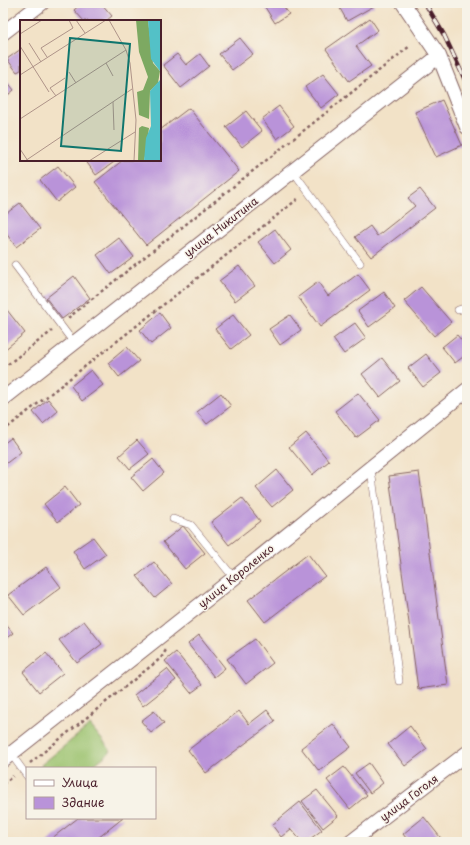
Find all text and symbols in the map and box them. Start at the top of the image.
inset map [20,20,161,161]
street label: улица Никитина [180,192,261,261]
street label: улица Короленко [194,540,277,612]
legend [26,767,156,819]
street label: улица Гоголя [376,770,442,825]
text: Улица [62,773,98,791]
text: Здание [62,793,104,811]

